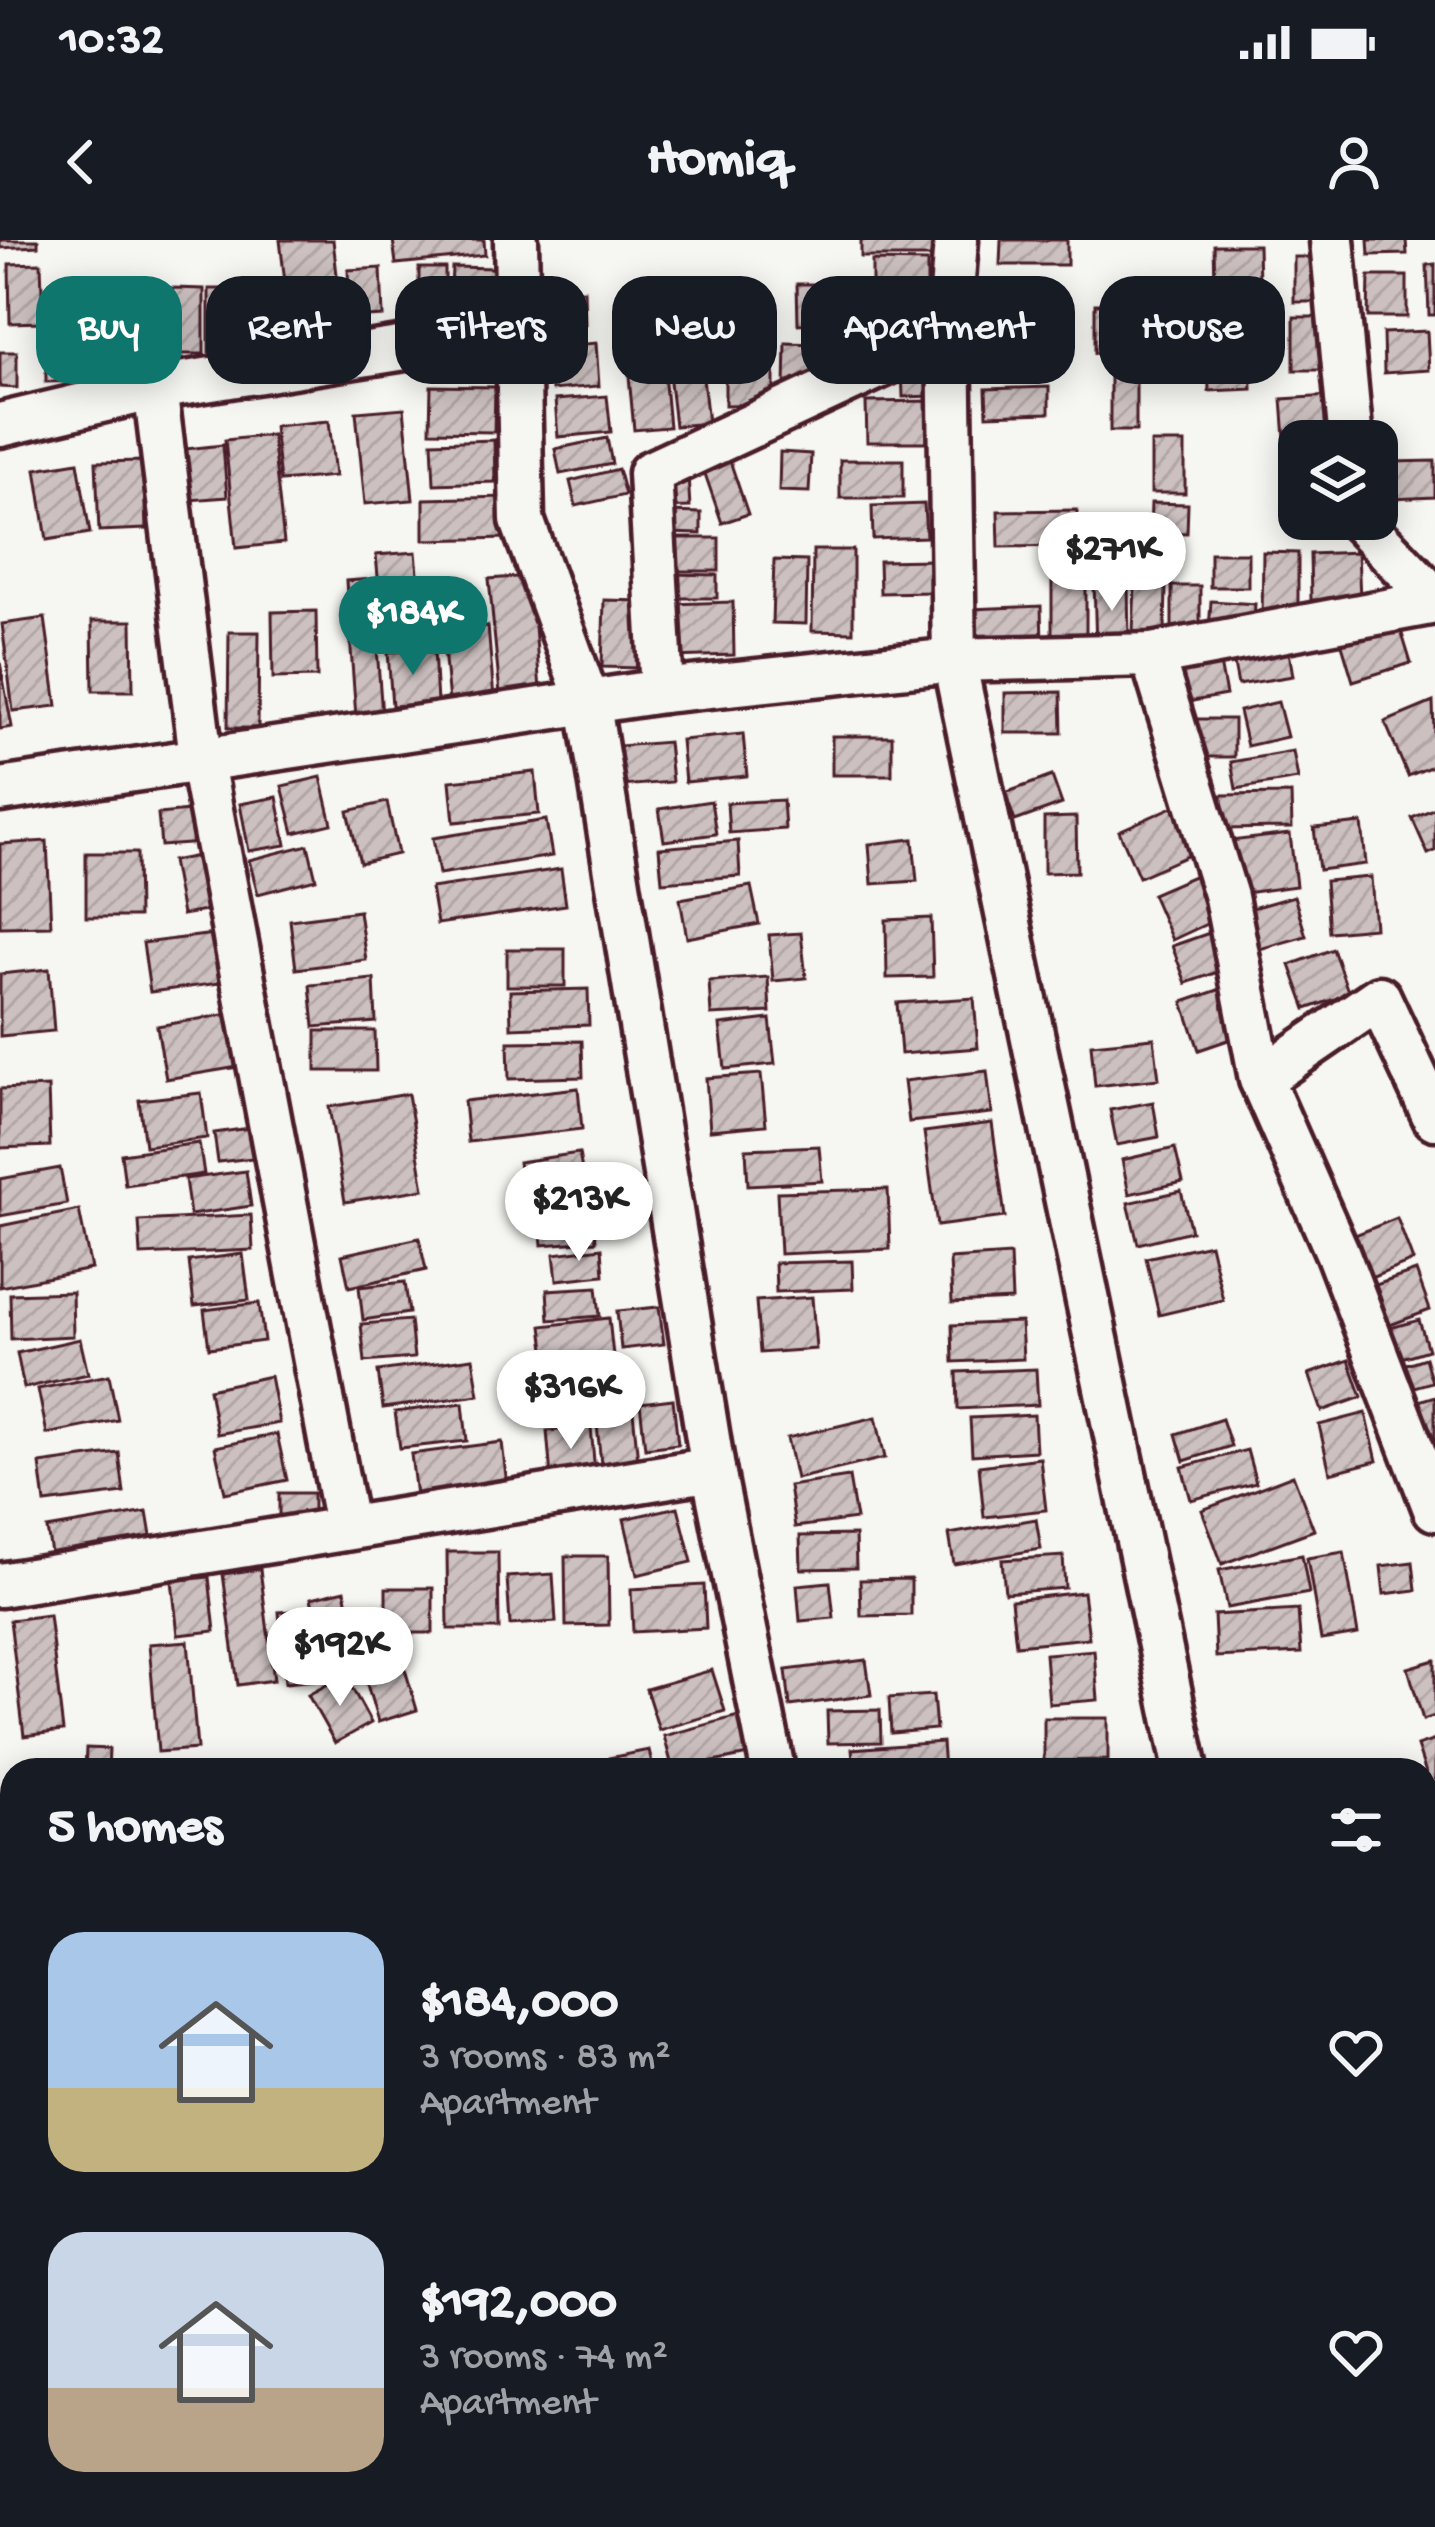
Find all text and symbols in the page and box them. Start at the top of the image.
text: 10:32 [60,16,163,69]
icon: back [48,129,114,195]
icon: person [1321,129,1387,195]
text: Homiq [647,130,788,194]
chip: Buy [36,276,182,384]
chip: Rent [206,276,371,384]
chip: Filters [395,276,588,384]
chip: New [612,276,777,384]
chip: Apartment [801,276,1075,384]
chip: House [1099,276,1285,384]
map controls [1278,420,1398,540]
button: layers [1278,420,1398,540]
pin: $271K [1028,512,1196,614]
text: $271K [1065,528,1159,574]
pin: $184K [329,576,497,678]
text: $184K [366,592,460,638]
pin: $213K [495,1162,663,1264]
text: $213K [532,1178,626,1224]
pin: $316K [487,1350,655,1452]
text: $316K [524,1366,618,1412]
pin: $192K [256,1607,424,1709]
text: $192K [293,1623,387,1669]
icon: filters [1323,1797,1389,1863]
text: 5 homes [48,1800,222,1860]
text: $184,000 [420,1976,618,2036]
icon: home [144,1980,288,2124]
icon: heart [1323,2019,1389,2085]
text: 3 rooms · 83 m² [420,2036,671,2082]
text: Apartment [420,2082,596,2128]
text: $192,000 [420,2276,617,2336]
icon: home [144,2280,288,2424]
icon: heart [1323,2319,1389,2385]
text: 3 rooms · 74 m² [420,2336,668,2382]
text: Apartment [420,2382,596,2428]

